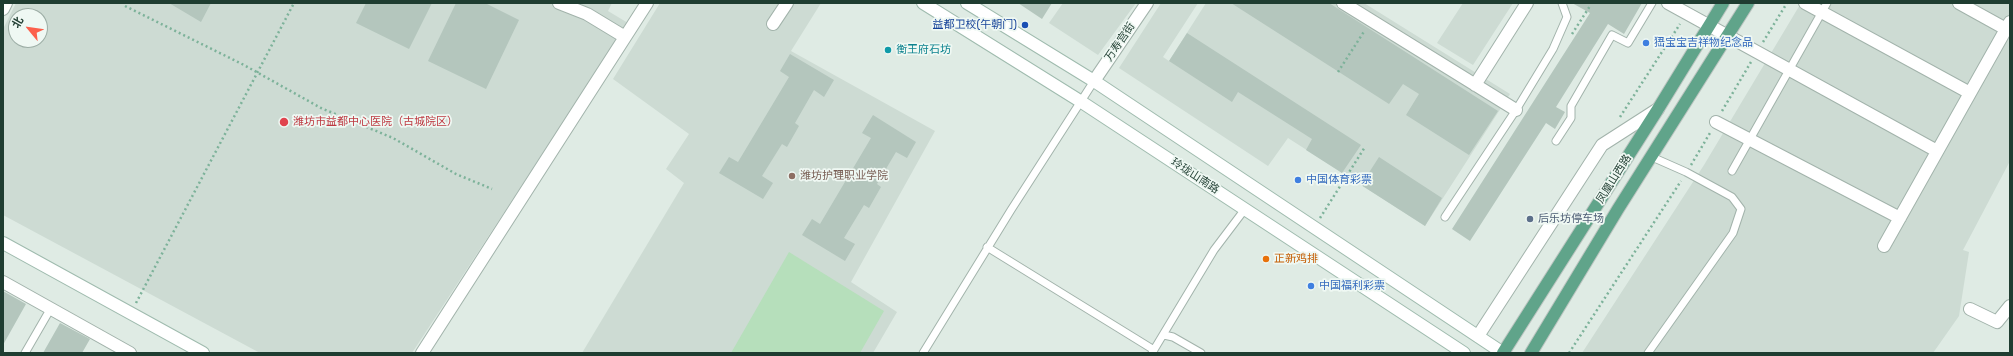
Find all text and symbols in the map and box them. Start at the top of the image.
north arrow [8,8,48,48]
text: 北 [10,14,26,30]
place label: 益都卫校(午朝门) [933,18,1017,32]
marker: 益都卫校(午朝门) [1020,20,1030,30]
street label: 万寿宫街 [1102,20,1138,64]
place label: 峱宝宝吉祥物纪念品 [1654,36,1753,50]
marker: 峱宝宝吉祥物纪念品 [1641,38,1651,48]
place label: 衡王府石坊 [896,43,951,57]
marker: 衡王府石坊 [883,45,893,55]
place label: 潍坊市益都中心医院（古城院区） [293,115,458,129]
marker: 潍坊市益都中心医院（古城院区） [278,116,290,128]
street label: 凤凰山西路 [1594,152,1634,206]
street label: 玲珑山南路 [1168,155,1222,197]
place label: 潍坊护理职业学院 [800,169,888,183]
marker: 潍坊护理职业学院 [787,171,797,181]
place label: 中国体育彩票 [1306,173,1372,187]
marker: 中国体育彩票 [1293,175,1303,185]
place label: 后乐坊停车场 [1538,212,1604,226]
marker: 后乐坊停车场 [1525,214,1535,224]
place label: 正新鸡排 [1274,252,1318,266]
marker: 正新鸡排 [1261,254,1271,264]
place label: 中国福利彩票 [1319,279,1385,293]
marker: 中国福利彩票 [1306,281,1316,291]

